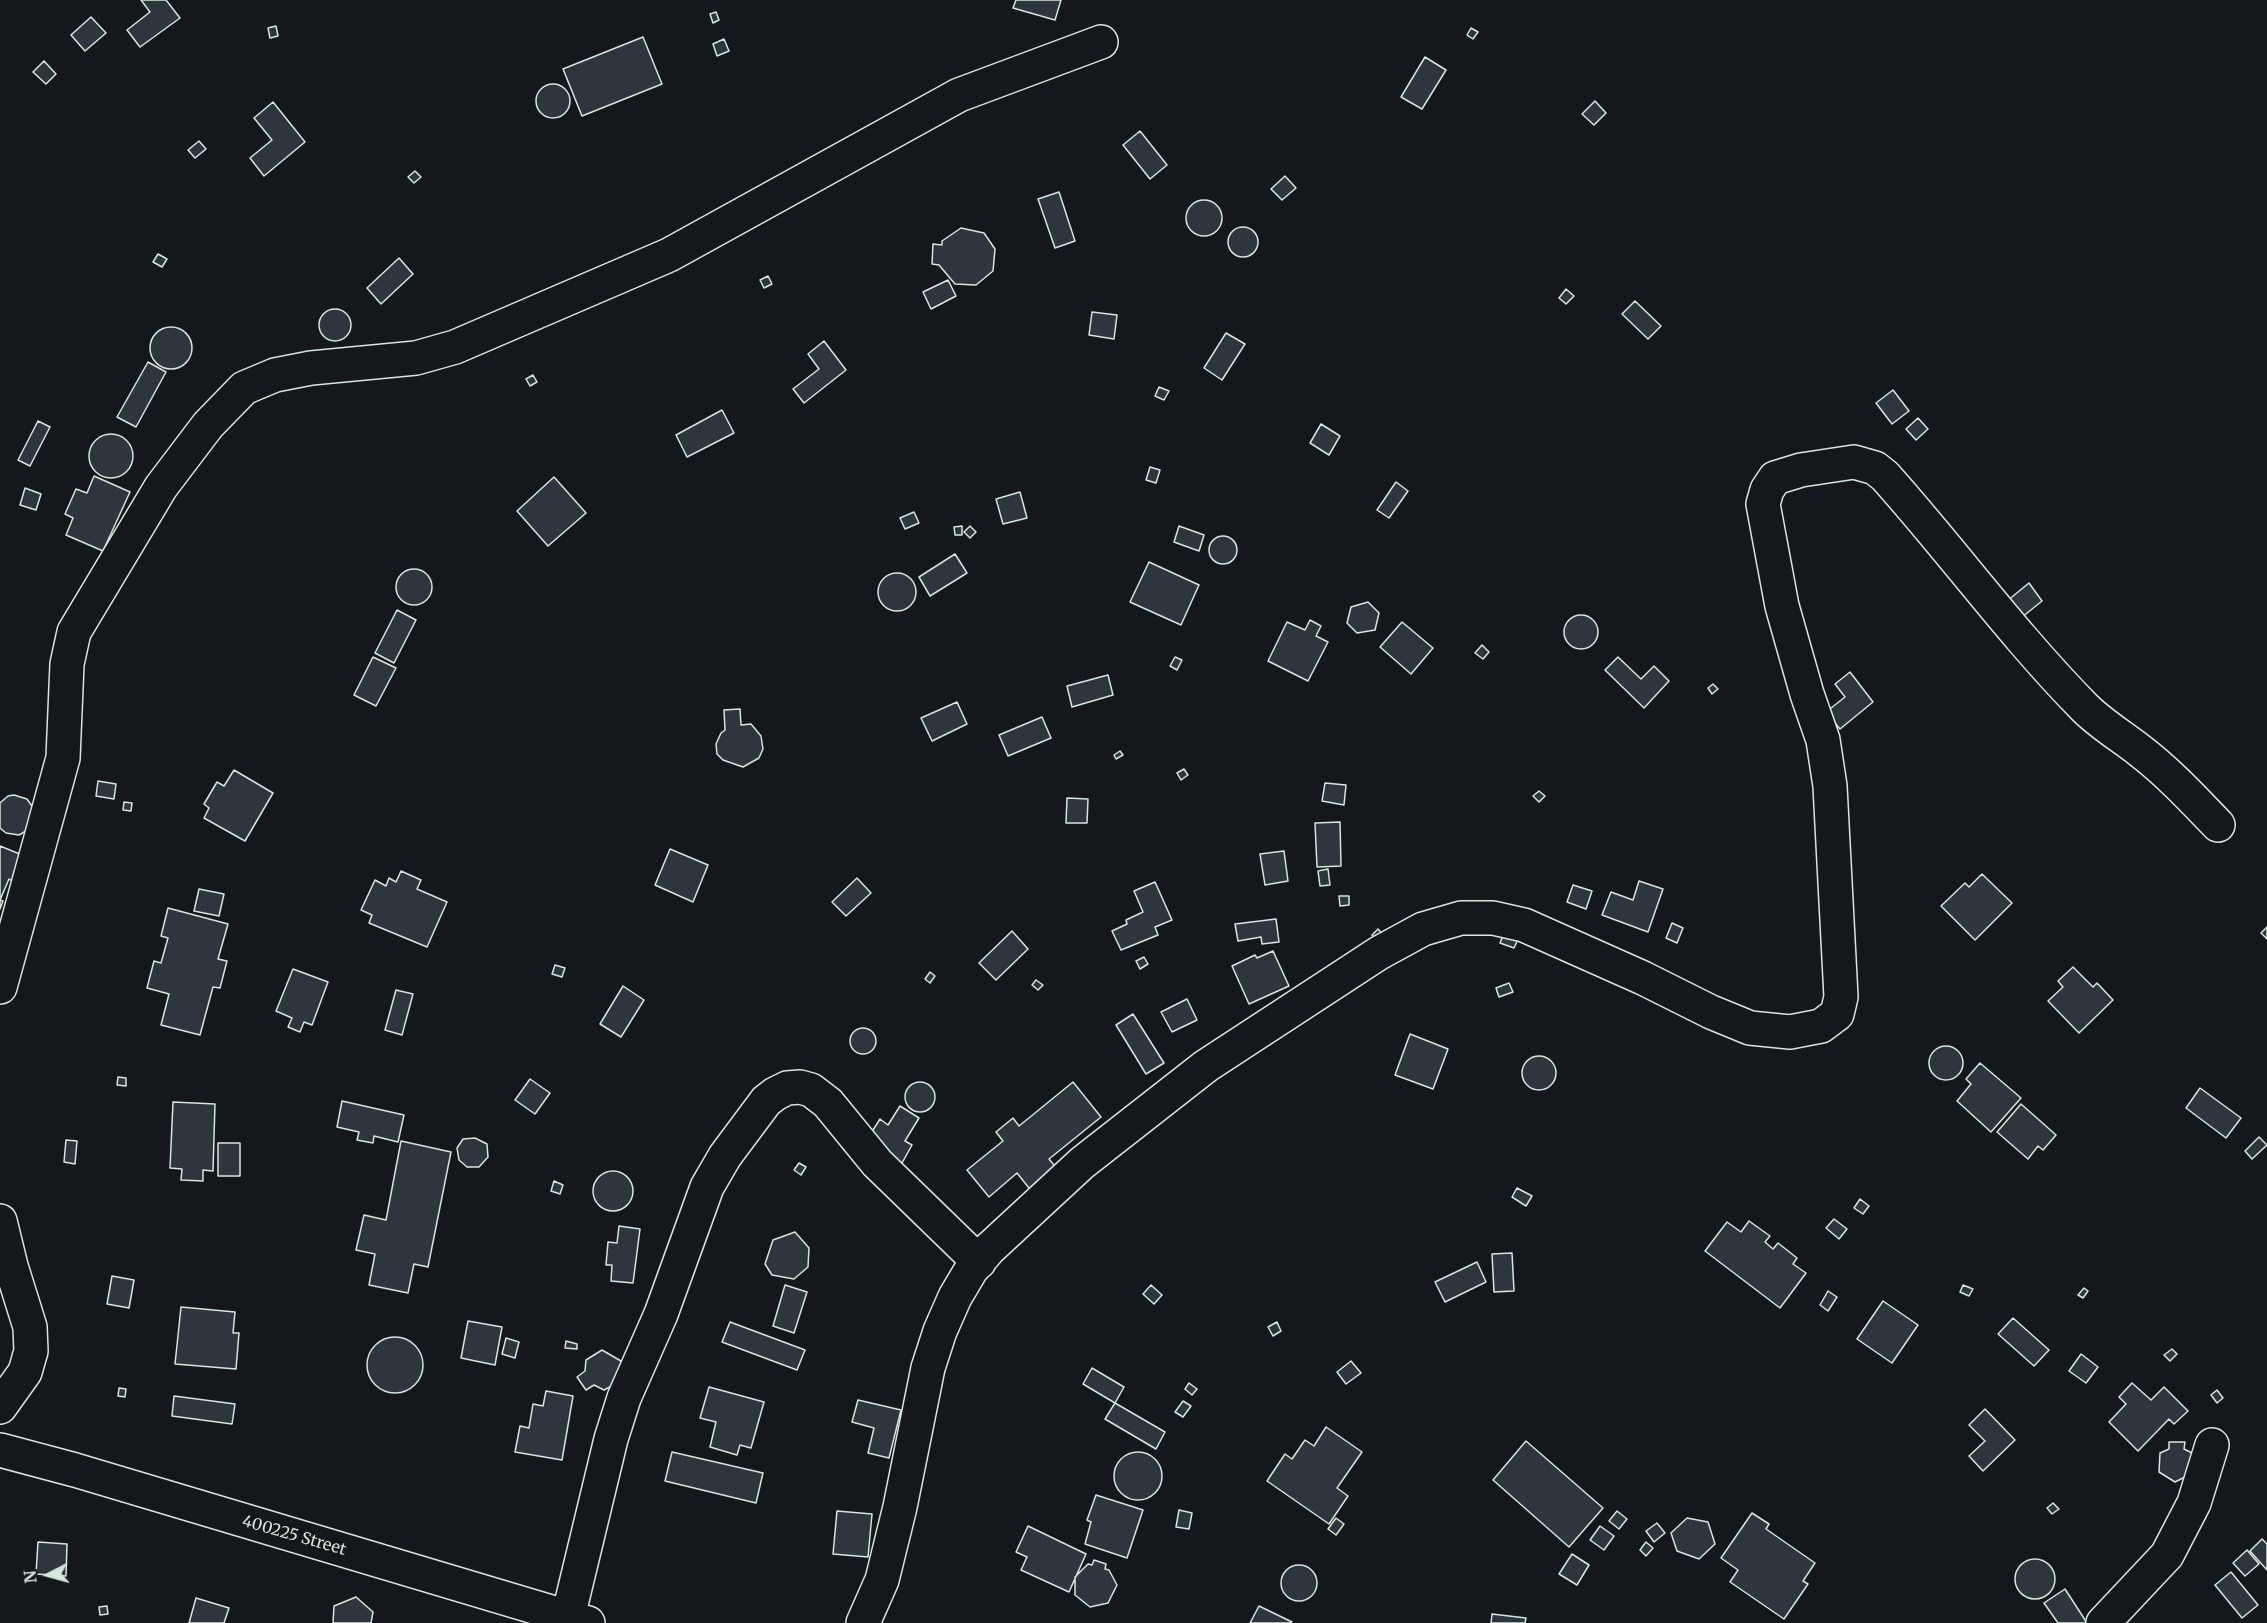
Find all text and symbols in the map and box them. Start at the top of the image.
street label: 400225 Street [240,1512,348,1560]
north arrow [18,1545,78,1605]
text: N [19,1570,41,1584]

